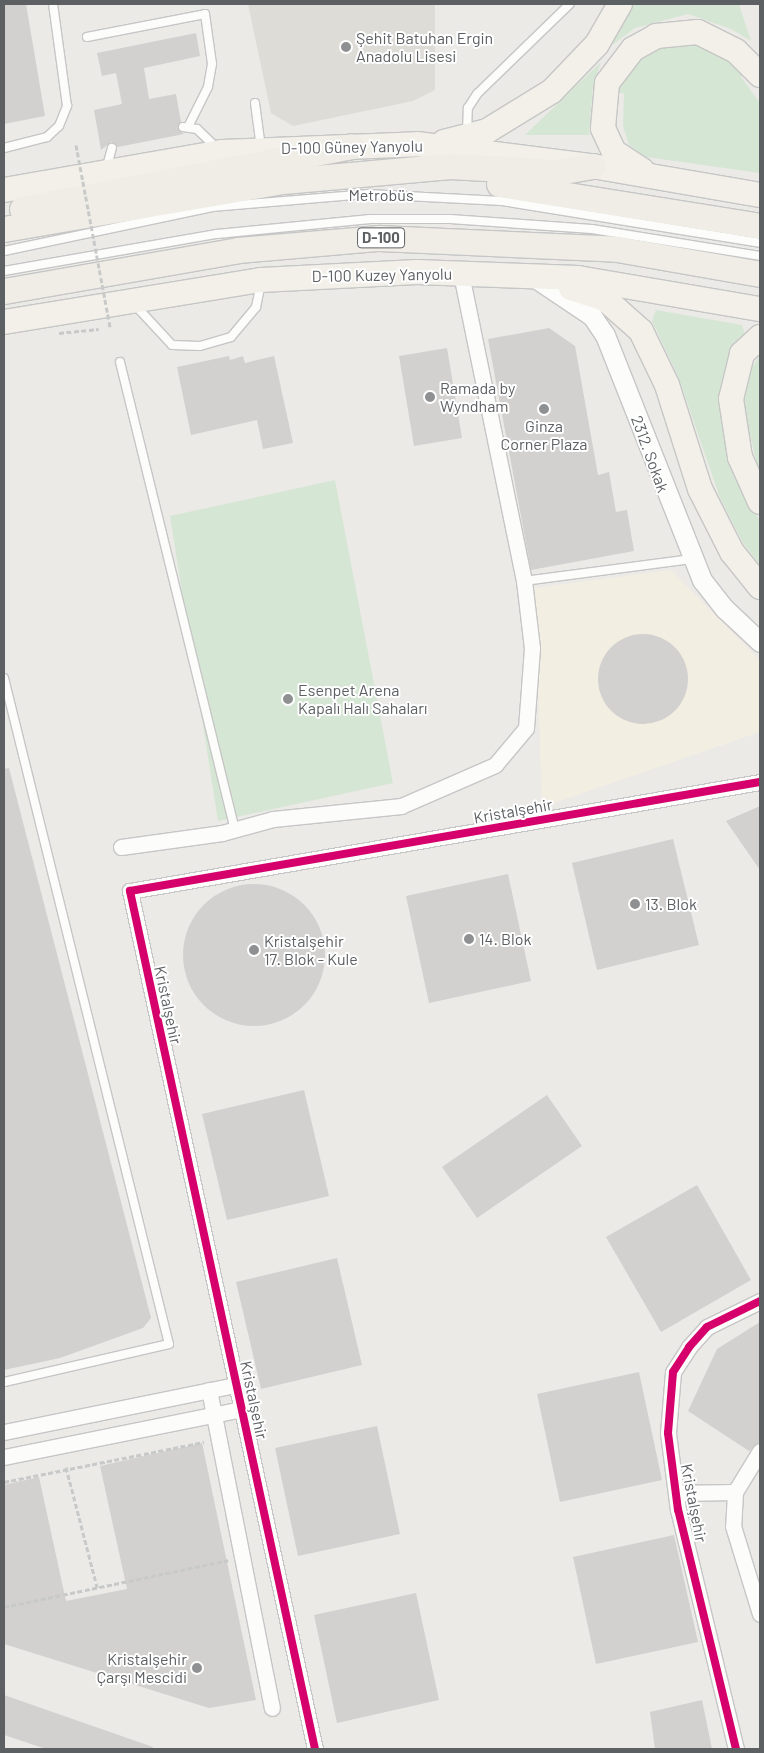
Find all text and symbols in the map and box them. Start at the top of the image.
place label: Şehit Batuhan Ergin Anadolu Lisesi [356,28,493,66]
marker: Şehit Batuhan Ergin Anadolu Lisesi [340,41,352,53]
street label: D-100 Güney Yanyolu [281,136,423,158]
street label: Metrobüs [348,185,414,205]
road number: D-100 [356,226,406,250]
street label: D-100 Kuzey Yanyolu [312,264,452,286]
place label: Ramada by Wyndham [440,378,515,416]
marker: Ramada by Wyndham [424,391,436,403]
marker: Ginza Corner Plaza [538,403,550,415]
street label: 2312. Sokak [627,413,673,495]
place label: Ginza Corner Plaza [501,416,587,454]
place label: Esenpet Arena Kapalı Halı Sahaları [298,680,428,718]
marker: Esenpet Arena Kapalı Halı Sahaları [282,693,294,705]
street label: Kristalşehir [472,795,554,827]
place label: 13. Blok [645,894,697,914]
marker: 13. Blok [629,898,641,910]
place label: 14. Blok [479,929,532,949]
place label: Kristalşehir 17. Blok - Kule [264,931,358,969]
marker: 14. Blok [463,933,475,945]
marker: Kristalşehir 17. Blok - Kule [248,944,260,956]
street label: Kristalşehir [150,964,186,1046]
street label: Kristalşehir [236,1359,272,1441]
street label: Kristalşehir [677,1462,711,1544]
place label: Kristalşehir Çarşı Mescidi [96,1649,187,1687]
marker: Kristalşehir Çarşı Mescidi [191,1662,203,1674]

